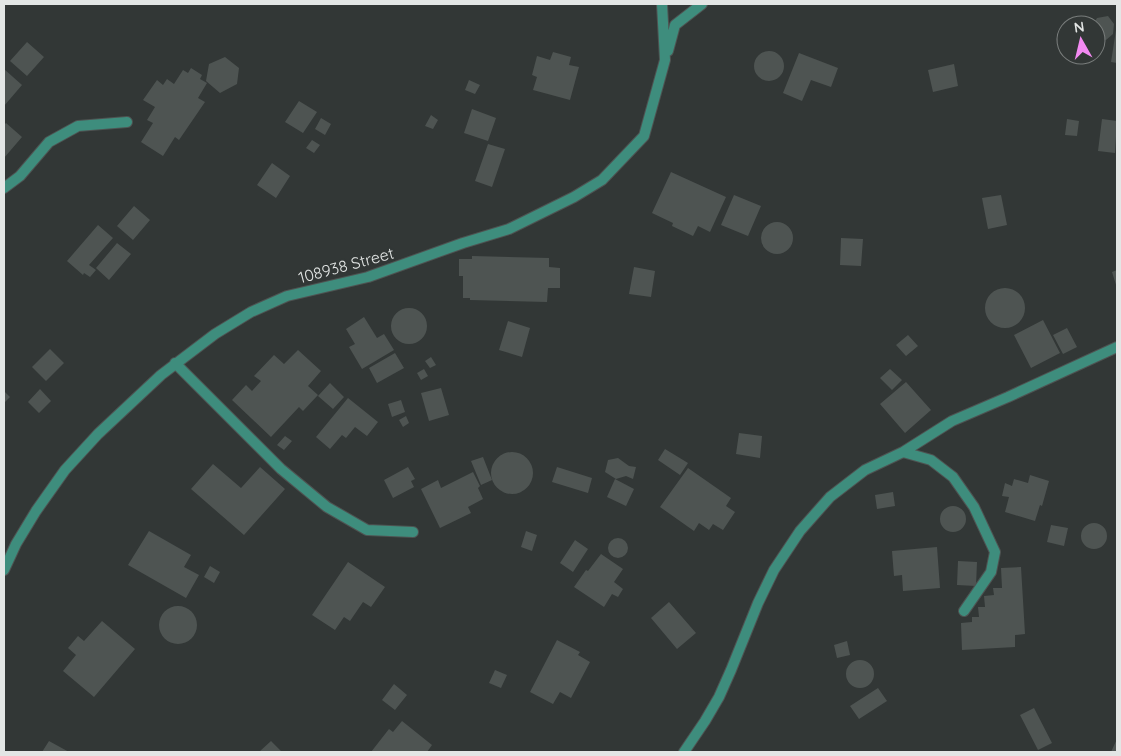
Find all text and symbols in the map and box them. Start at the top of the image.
north arrow [1056,15,1106,65]
text: N [1073,17,1086,37]
street label: 108938 Street [296,243,396,287]

